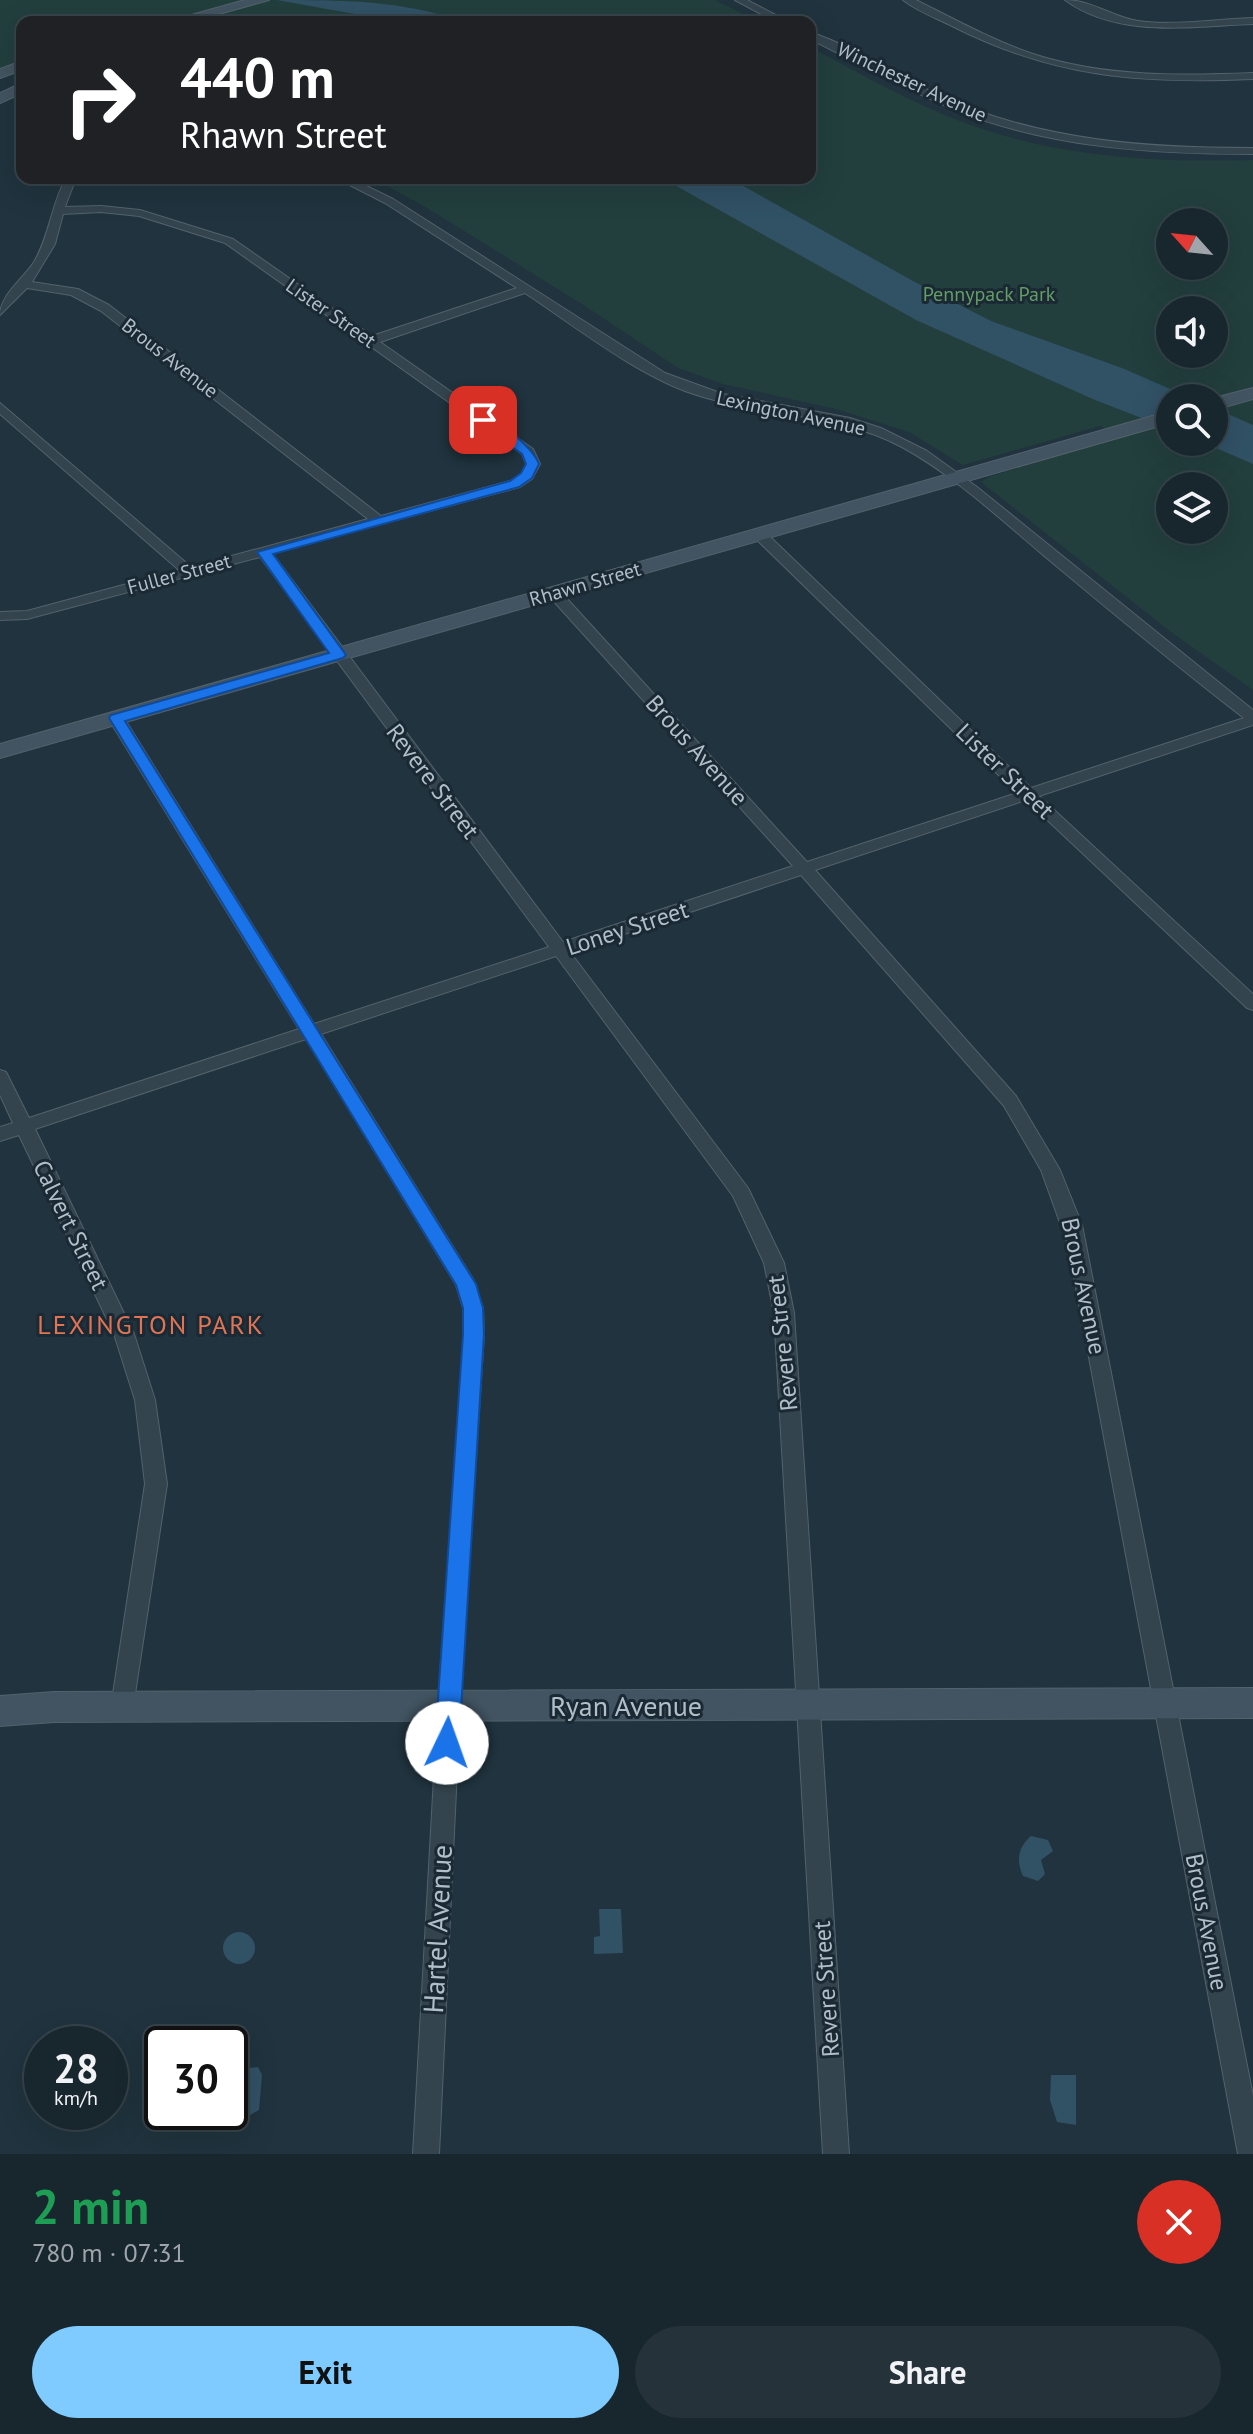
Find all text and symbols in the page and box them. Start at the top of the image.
street label: Winchester Avenue [833,36,991,128]
text: 440 m [180,41,335,113]
icon: right [48,48,152,152]
text: Rhawn Street [180,111,387,158]
north arrow [1156,208,1228,280]
map controls [1156,208,1228,544]
street label: Lister Street [281,273,381,354]
park label: Pennypack Park [923,281,1056,307]
button: sound [1156,296,1228,368]
street label: Brous Avenue [116,312,224,404]
button: search [1156,384,1228,456]
street label: Lexington Avenue [714,385,868,441]
pin [449,386,517,454]
icon: arrive [461,398,505,442]
button: layers [1156,472,1228,544]
street label: Fuller Street [124,548,234,600]
street label: Rhawn Street [526,556,644,612]
street label: Brous Avenue [639,688,755,812]
street label: Lister Street [949,716,1061,826]
street label: Revere Street [380,717,486,845]
street label: Loney Street [562,894,692,962]
street label: Calvert Street [26,1155,116,1295]
street label: Brous Avenue [1054,1215,1114,1357]
street label: Revere Street [759,1274,805,1412]
district label: LEXINGTON PARK [37,1308,265,1341]
street label: Ryan Avenue [550,1687,702,1724]
position arrow [405,1701,489,1785]
street label: Hartel Avenue [414,1844,460,2014]
street label: Brous Avenue [1179,1851,1235,1993]
street label: Revere Street [806,1920,846,2058]
speed limit sign: 30 [144,2026,248,2130]
text: 28 [53,2042,99,2094]
text: km/h [54,2085,98,2111]
text: 2 min [32,2175,149,2237]
button: close [1137,2180,1221,2264]
text: 780 m · 07:31 [32,2236,186,2269]
button: Exit [32,2326,619,2418]
button: Share [635,2326,1221,2418]

